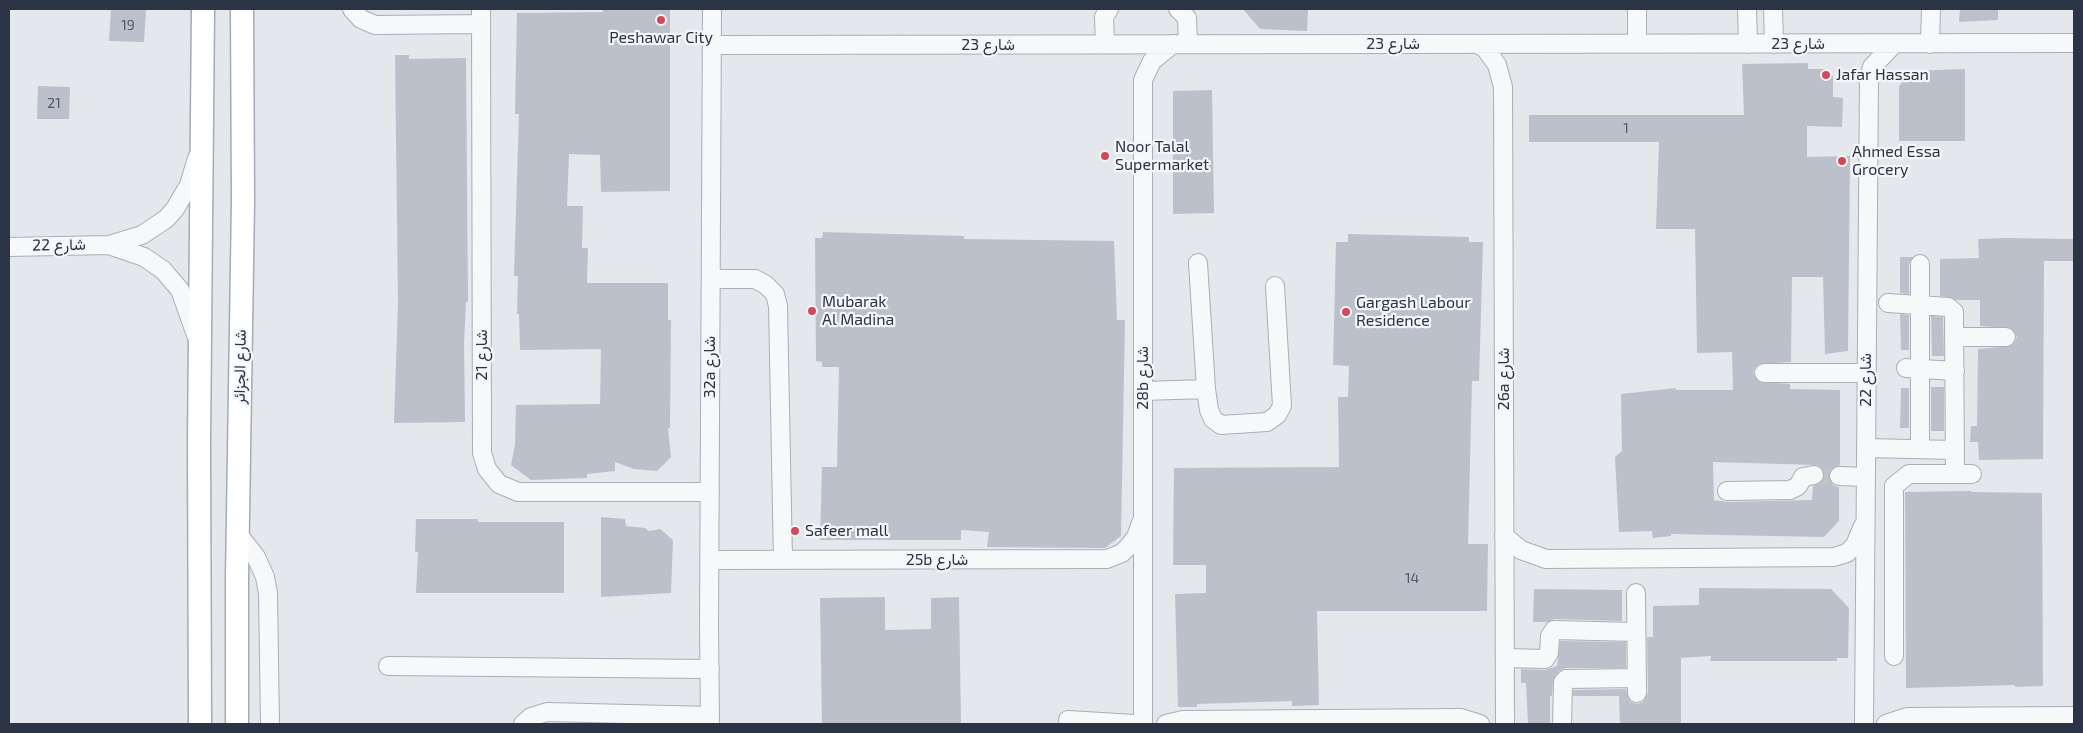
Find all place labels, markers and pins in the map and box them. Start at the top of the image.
marker: Peshawar City [655,14,667,26]
place label: Peshawar City [609,28,713,48]
place label: Jafar Hassan [1836,65,1929,85]
marker: Jafar Hassan [1820,69,1832,81]
place label: Noor Talal Supermarket [1115,137,1209,175]
place label: Ahmed Essa Grocery [1852,142,1941,180]
marker: Noor Talal Supermarket [1099,150,1111,162]
marker: Ahmed Essa Grocery [1836,155,1848,167]
place label: Mubarak Al Madina [822,292,894,330]
place label: Gargash Labour Residence [1356,293,1471,331]
marker: Mubarak Al Madina [806,305,818,317]
marker: Gargash Labour Residence [1340,306,1352,318]
place label: Safeer mall [805,521,888,541]
marker: Safeer mall [789,525,801,537]

